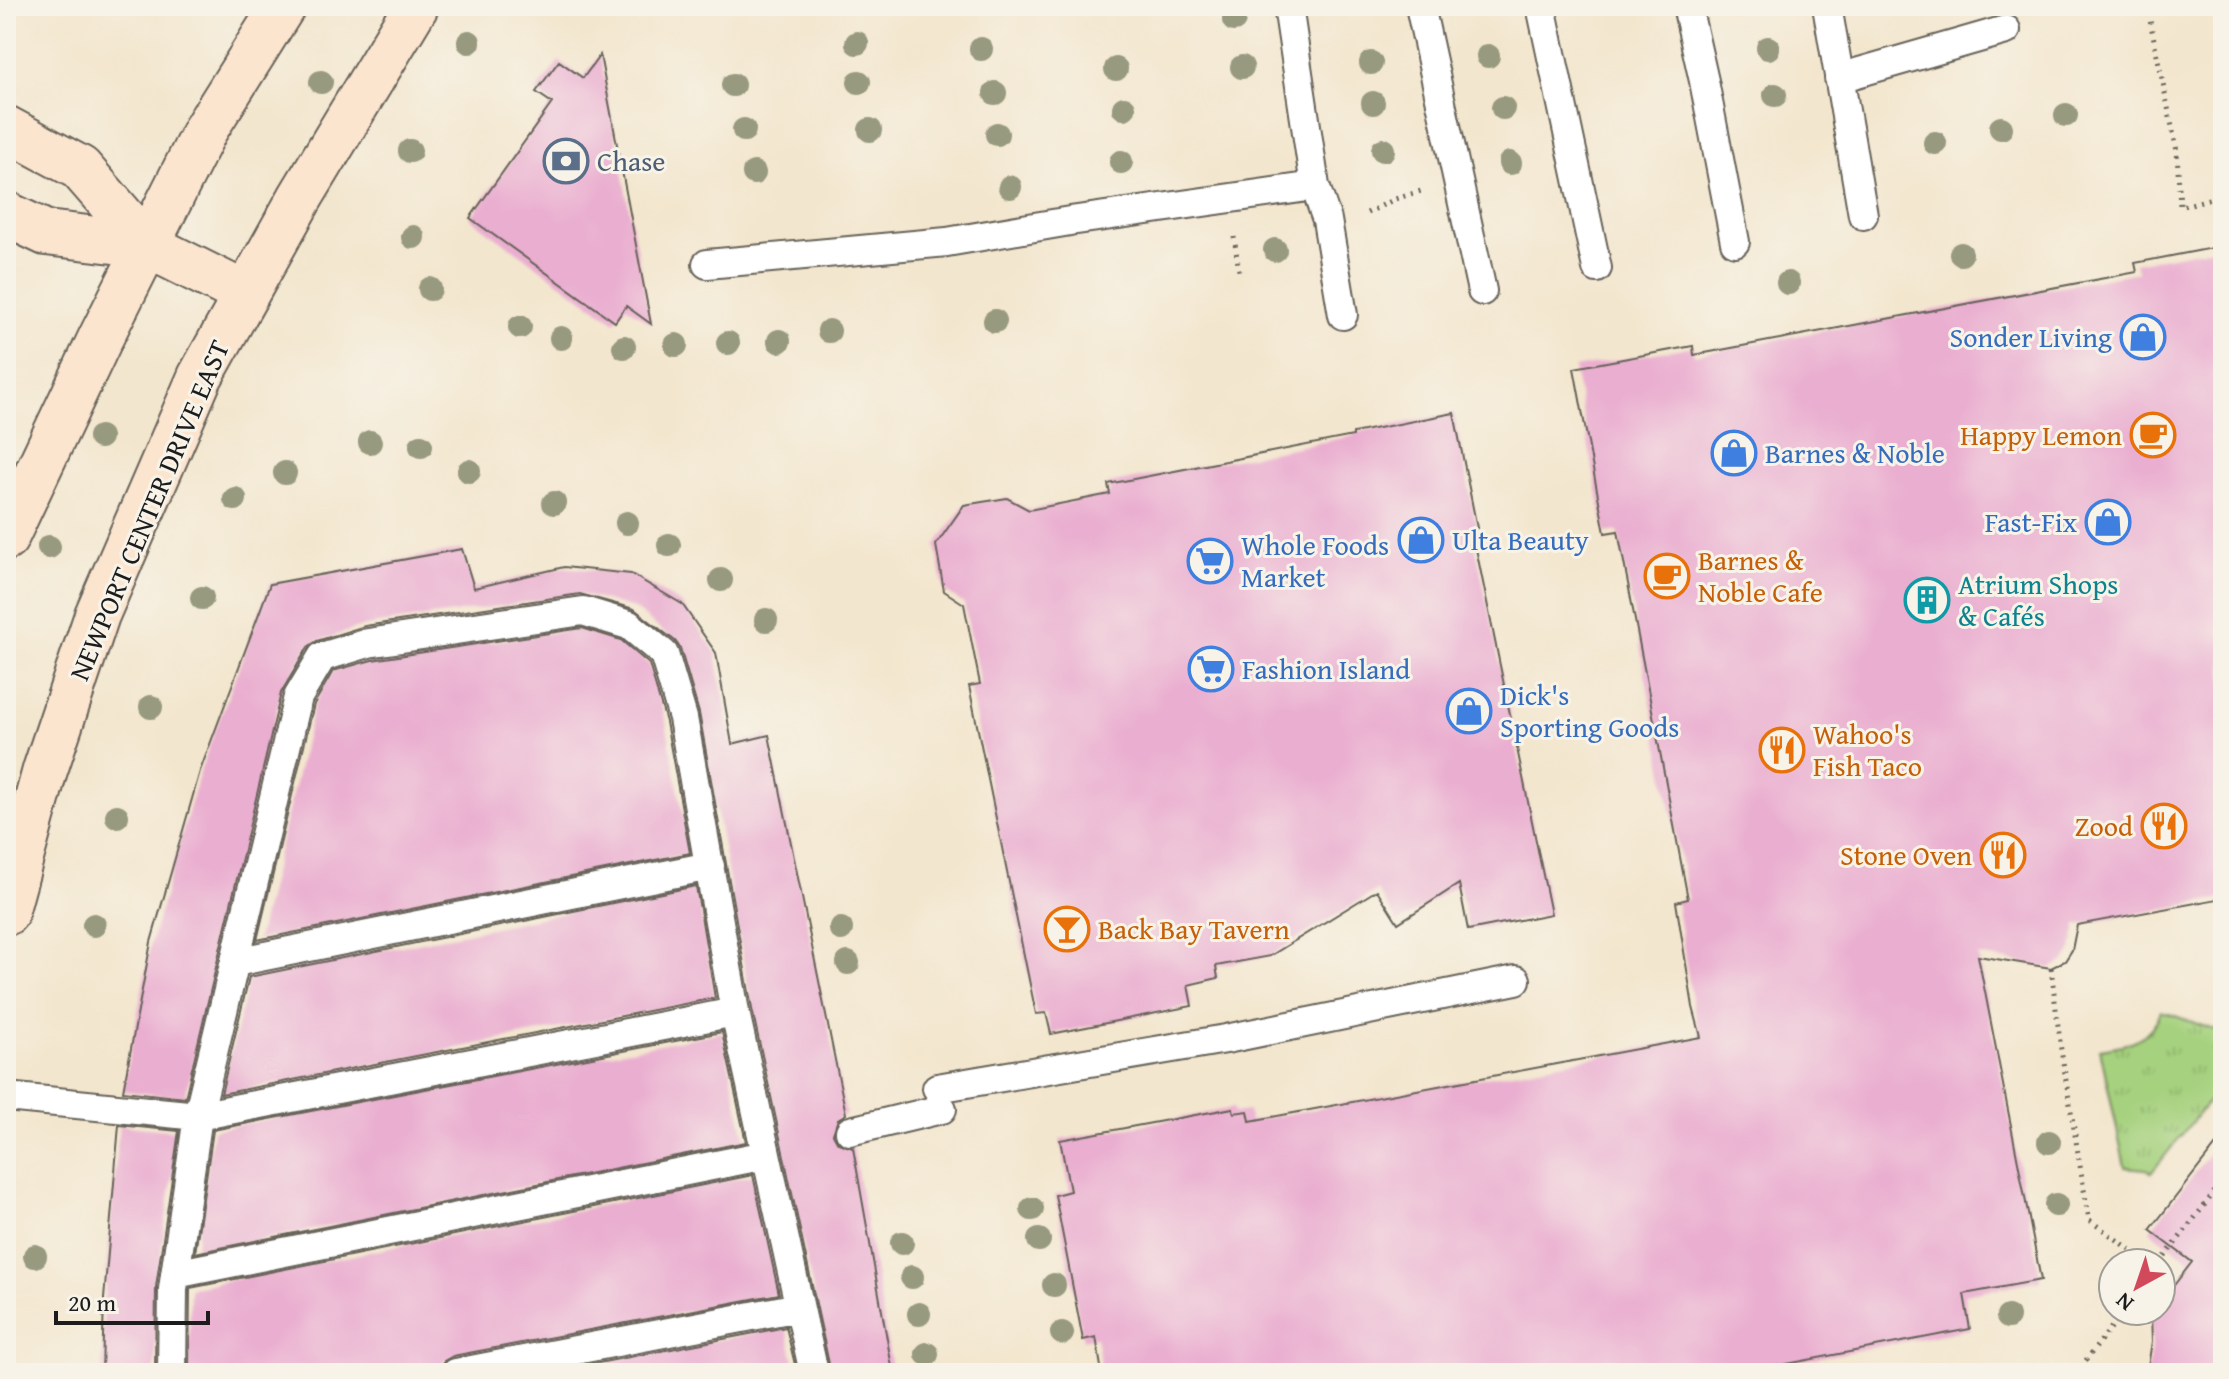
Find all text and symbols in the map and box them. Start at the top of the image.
bank icon: Chase [542,137,590,185]
place label: Chase [597,140,665,181]
shop icon: Sonder Living [2119,313,2167,361]
place label: Sonder Living [1950,316,2112,357]
street label: NEWPORT CENTER DRIVE EAST [58,333,239,687]
cafe icon: Happy Lemon [2129,411,2177,459]
place label: Happy Lemon [1960,414,2122,455]
shop icon: Barnes & Noble [1710,429,1758,477]
place label: Barnes & Noble [1765,432,1945,473]
shop icon: Fast-Fix [2084,498,2132,546]
place label: Fast-Fix [1985,501,2078,542]
shop icon: Ulta Beauty [1397,516,1445,564]
place label: Ulta Beauty [1452,519,1589,560]
place label: Whole Foods Market [1241,524,1389,597]
supermarket icon: Whole Foods Market [1186,537,1234,585]
place label: Barnes & Noble Cafe [1698,539,1823,612]
cafe icon: Barnes & Noble Cafe [1643,552,1691,600]
place label: Atrium Shops & Cafés [1958,563,2118,636]
building icon: Atrium Shops & Cafés [1903,576,1951,624]
supermarket icon: Fashion Island [1187,645,1235,693]
place label: Fashion Island [1242,648,1410,689]
place label: Dick's Sporting Goods [1500,674,1679,747]
shop icon: Dick's Sporting Goods [1445,687,1493,735]
place label: Wahoo's Fish Taco [1813,713,1922,786]
restaurant icon: Wahoo's Fish Taco [1758,726,1806,774]
restaurant icon: Zood [2140,802,2188,850]
place label: Zood [2075,805,2133,846]
restaurant icon: Stone Oven [1979,831,2027,879]
place label: Stone Oven [1840,834,1972,875]
bar icon: Back Bay Tavern [1043,905,1091,953]
place label: Back Bay Tavern [1098,908,1290,949]
north arrow [2097,1247,2177,1327]
scale bar [56,1275,208,1325]
text: 20 m [68,1285,116,1320]
text: N [2108,1285,2140,1319]

